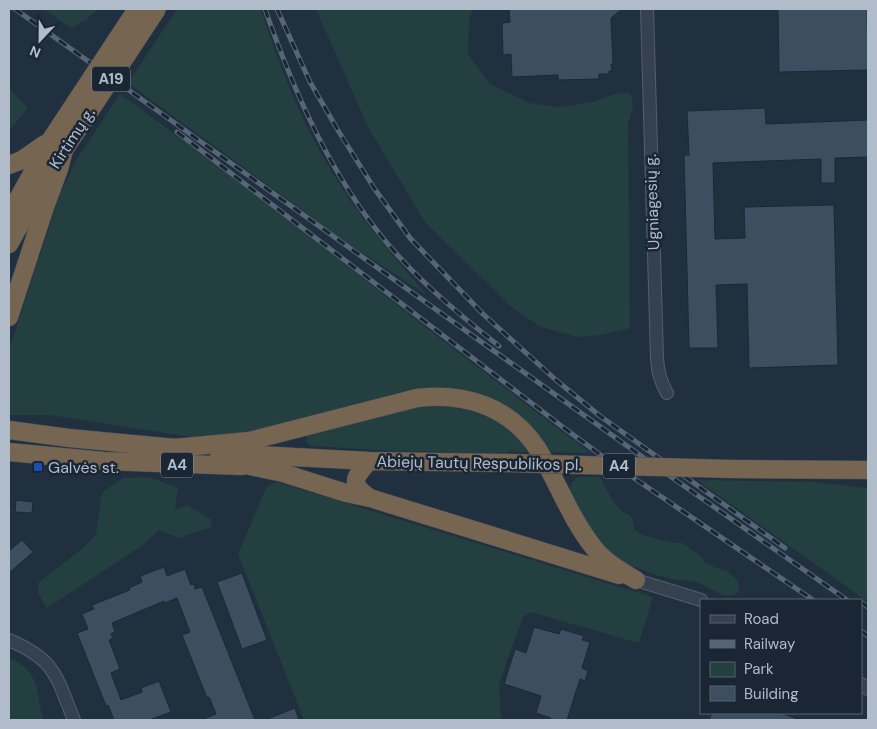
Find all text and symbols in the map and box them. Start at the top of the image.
north arrow [15,15,65,65]
text: N [27,42,43,62]
road number: A19 [92,66,130,92]
street label: Kirtimų g. [44,103,100,173]
street label: Ugniagesių g. [640,154,664,250]
street label: Abiejų Tautų Respublikos pl. [376,451,582,475]
road number: A4 [161,452,193,478]
road number: A4 [603,454,635,478]
place label: Galvės st. [48,457,119,478]
marker: Galvės st. [32,461,44,473]
legend [700,599,862,714]
text: Road [744,609,779,629]
text: Railway [744,634,796,654]
text: Park [744,659,774,679]
text: Building [744,684,799,704]

